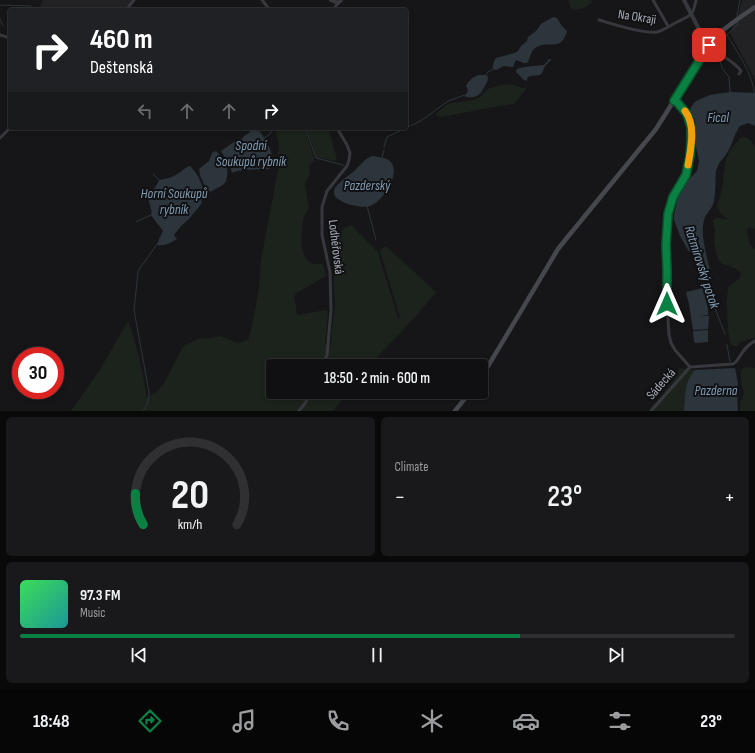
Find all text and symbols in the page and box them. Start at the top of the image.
street label: Na Okraji [617,6,657,28]
text: 460 m [90,23,152,56]
icon: right [24,24,76,76]
pin [692,28,726,62]
icon: arrive [698,34,720,56]
text: Deštenská [90,57,153,78]
icon: left [134,100,156,122]
icon: ahead [176,100,198,122]
icon: ahead [218,100,240,122]
icon: right [260,100,282,122]
water label: Fical [707,109,729,126]
water label: Spodní Soukupů rybník [216,137,287,170]
water label: Pazderský [344,177,391,194]
water label: Horní Soukupů rybník [141,185,208,218]
street label: Lodhéřovská [325,219,347,275]
water label: Ratmírovský potok [681,224,724,311]
position arrow [646,283,688,325]
speed limit sign: 30 [12,347,64,399]
street label: Sádecká [643,365,679,403]
text: 18:50 · 2 min · 600 m [324,369,430,388]
water label: Pazderna [695,382,738,399]
text: Climate [395,459,428,475]
text: 20 [171,470,209,519]
text: 23° [547,479,582,515]
text: − [395,484,405,511]
text: + [724,484,735,511]
text: km/h [178,515,203,532]
text: 97.3 FM [80,586,121,605]
text: Music [80,605,105,621]
icon: previous [128,644,150,666]
icon: pause [366,644,388,666]
icon: next [605,644,627,666]
icon: directions [136,707,164,735]
icon: music [230,707,258,735]
icon: phone [324,707,352,735]
icon: climate [418,707,446,735]
icon: car [512,707,540,735]
icon: filters [606,707,634,735]
text: 18:48 [33,711,70,732]
text: 23° [700,711,722,732]

